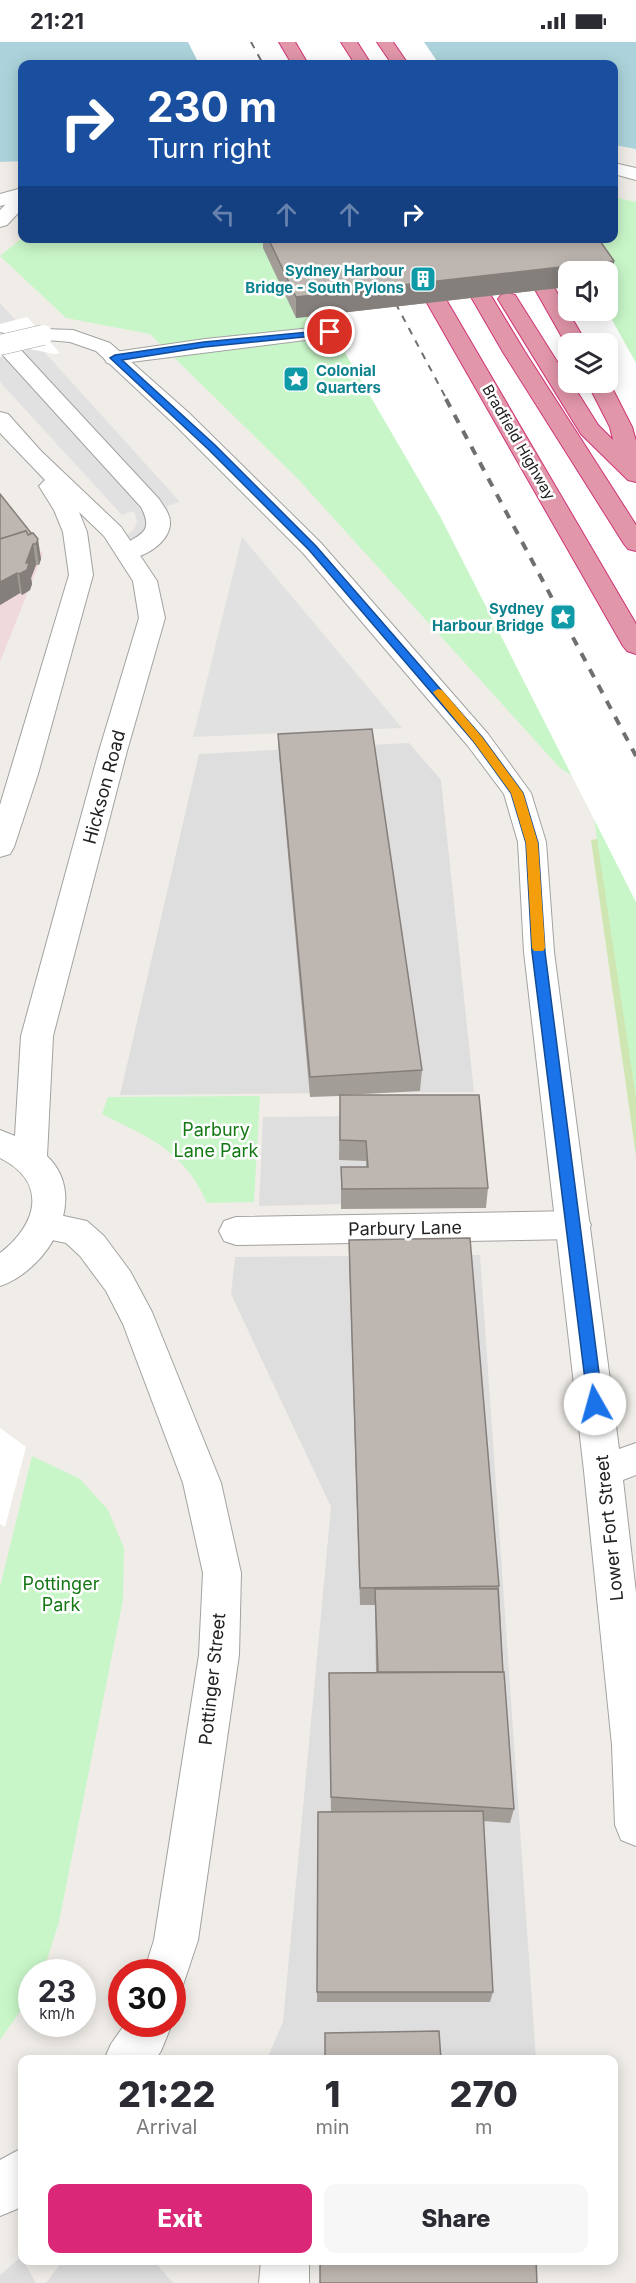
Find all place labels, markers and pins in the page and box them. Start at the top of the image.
place label: Sydney Harbour Bridge - South Pylons [245,261,404,297]
building icon: Sydney Harbour Bridge - South Pylons [408,264,438,294]
pin [304,306,355,357]
place label: Colonial Quarters [316,361,381,397]
place icon: Colonial Quarters [281,364,311,394]
place label: Sydney Harbour Bridge [432,599,544,635]
place icon: Sydney Harbour Bridge [548,602,578,632]

